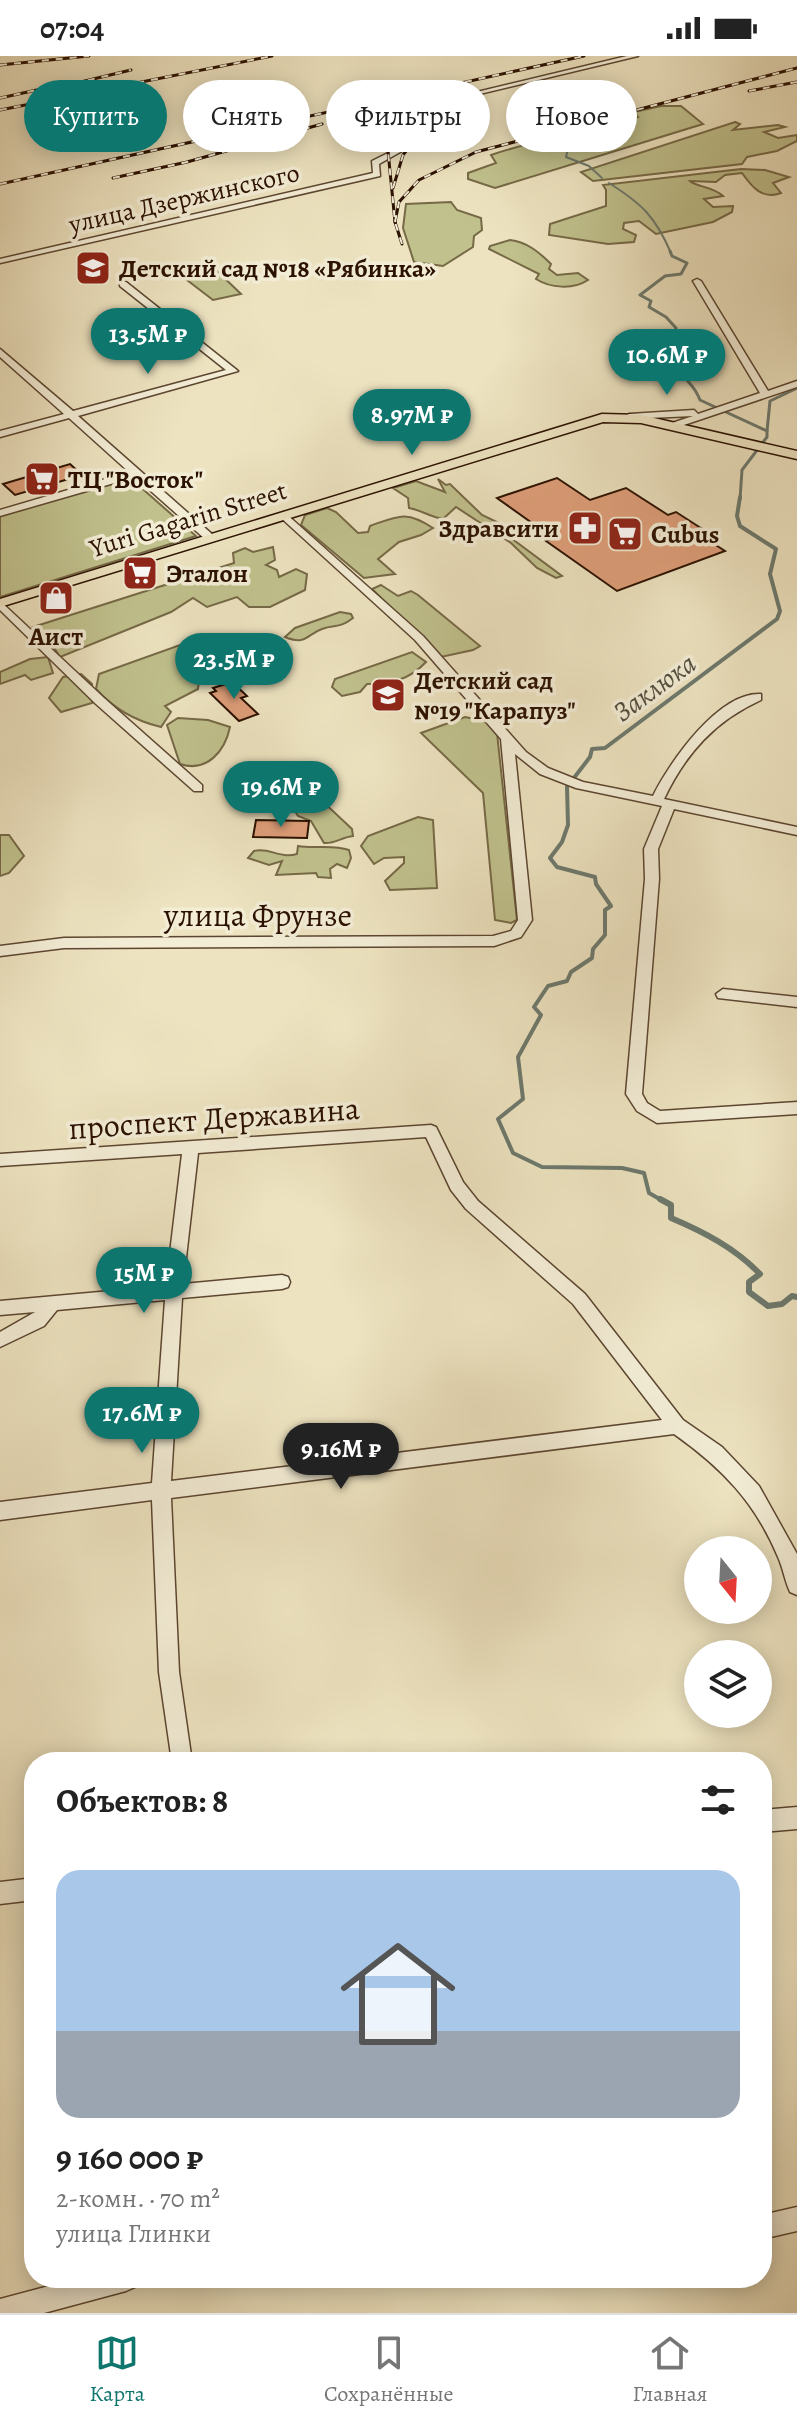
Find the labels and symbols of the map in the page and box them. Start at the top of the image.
street label: улица Дзержинского [64,155,303,242]
school or university icon: Детский сад №18 «Рябинка» [74,249,112,287]
place label: Детский сад №18 «Рябинка» [119,251,436,286]
pin: 13.5M ₽ [74,308,222,376]
pin: 10.6M ₽ [593,329,741,397]
pin: 8.97M ₽ [338,389,486,457]
supermarket icon: ТЦ "Восток" [23,460,61,498]
place label: ТЦ "Восток" [68,462,203,497]
street label: Yuri Gagarin Street [84,473,291,566]
pharmacy icon: Здравсити [566,509,604,547]
place label: Здравсити [438,511,559,546]
supermarket icon: Cubus [606,515,644,553]
place label: Cubus [651,517,719,552]
supermarket icon: Эталон [121,554,159,592]
place label: Эталон [166,556,248,591]
shop icon: Аист [37,579,75,617]
place label: Аист [28,619,83,654]
pin: 23.5M ₽ [160,633,308,701]
water label: Заклюка [605,645,704,731]
place label: Детский сад №19 "Карапуз" [414,663,576,728]
school or university icon: Детский сад №19 "Карапуз" [369,676,407,714]
pin: 19.6M ₽ [207,761,355,829]
street label: улица Фрунзе [163,893,352,937]
street label: проспект Державина [67,1086,361,1150]
pin: 15M ₽ [88,1247,200,1315]
pin: 17.6M ₽ [68,1387,216,1455]
pin: 9.16M ₽ [267,1423,415,1491]
north arrow [684,1536,772,1624]

